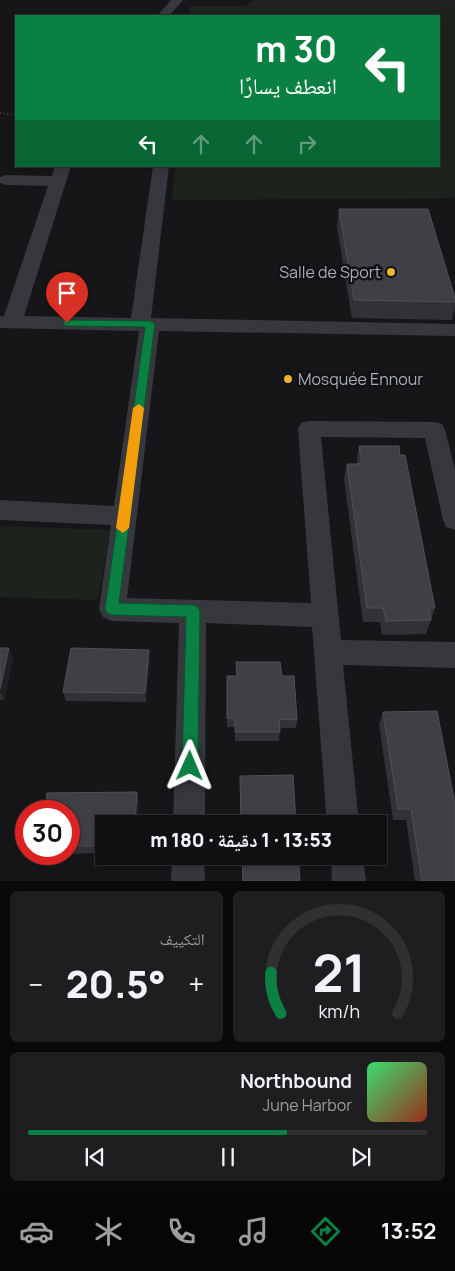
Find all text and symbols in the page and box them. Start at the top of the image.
text: 30 m [255,25,337,73]
icon: left [355,35,420,100]
text: انعطف يسارًا [239,71,337,101]
icon: left [134,130,162,158]
icon: ahead [187,130,215,158]
icon: ahead [240,130,268,158]
icon: right [293,130,321,158]
place label: Salle de Sport [279,261,381,283]
marker: Salle de Sport [385,266,397,278]
pin [46,272,88,323]
icon: arrive [53,279,81,307]
place label: Mosquée Ennour [298,368,423,390]
marker: Mosquée Ennour [282,373,294,385]
position arrow [163,739,215,791]
speed limit sign: 30 [15,800,80,865]
text: 13:53 · 1 دقيقة · 180 m [150,827,332,853]
text: التكييف [160,928,205,950]
text: 21 [312,937,366,1008]
text: 20.5° [66,957,166,1009]
text: − [28,965,43,1003]
text: + [188,965,205,1003]
text: km/h [318,999,360,1023]
text: Northbound [240,1068,352,1094]
text: June Harbor [263,1094,352,1116]
icon: previous [81,1143,109,1171]
icon: pause [214,1143,242,1171]
icon: next [347,1143,375,1171]
icon: car [19,1214,54,1249]
icon: climate [91,1214,126,1249]
icon: phone [164,1214,199,1249]
icon: music [236,1214,271,1249]
icon: directions [308,1214,343,1249]
text: 13:52 [381,1216,436,1246]

